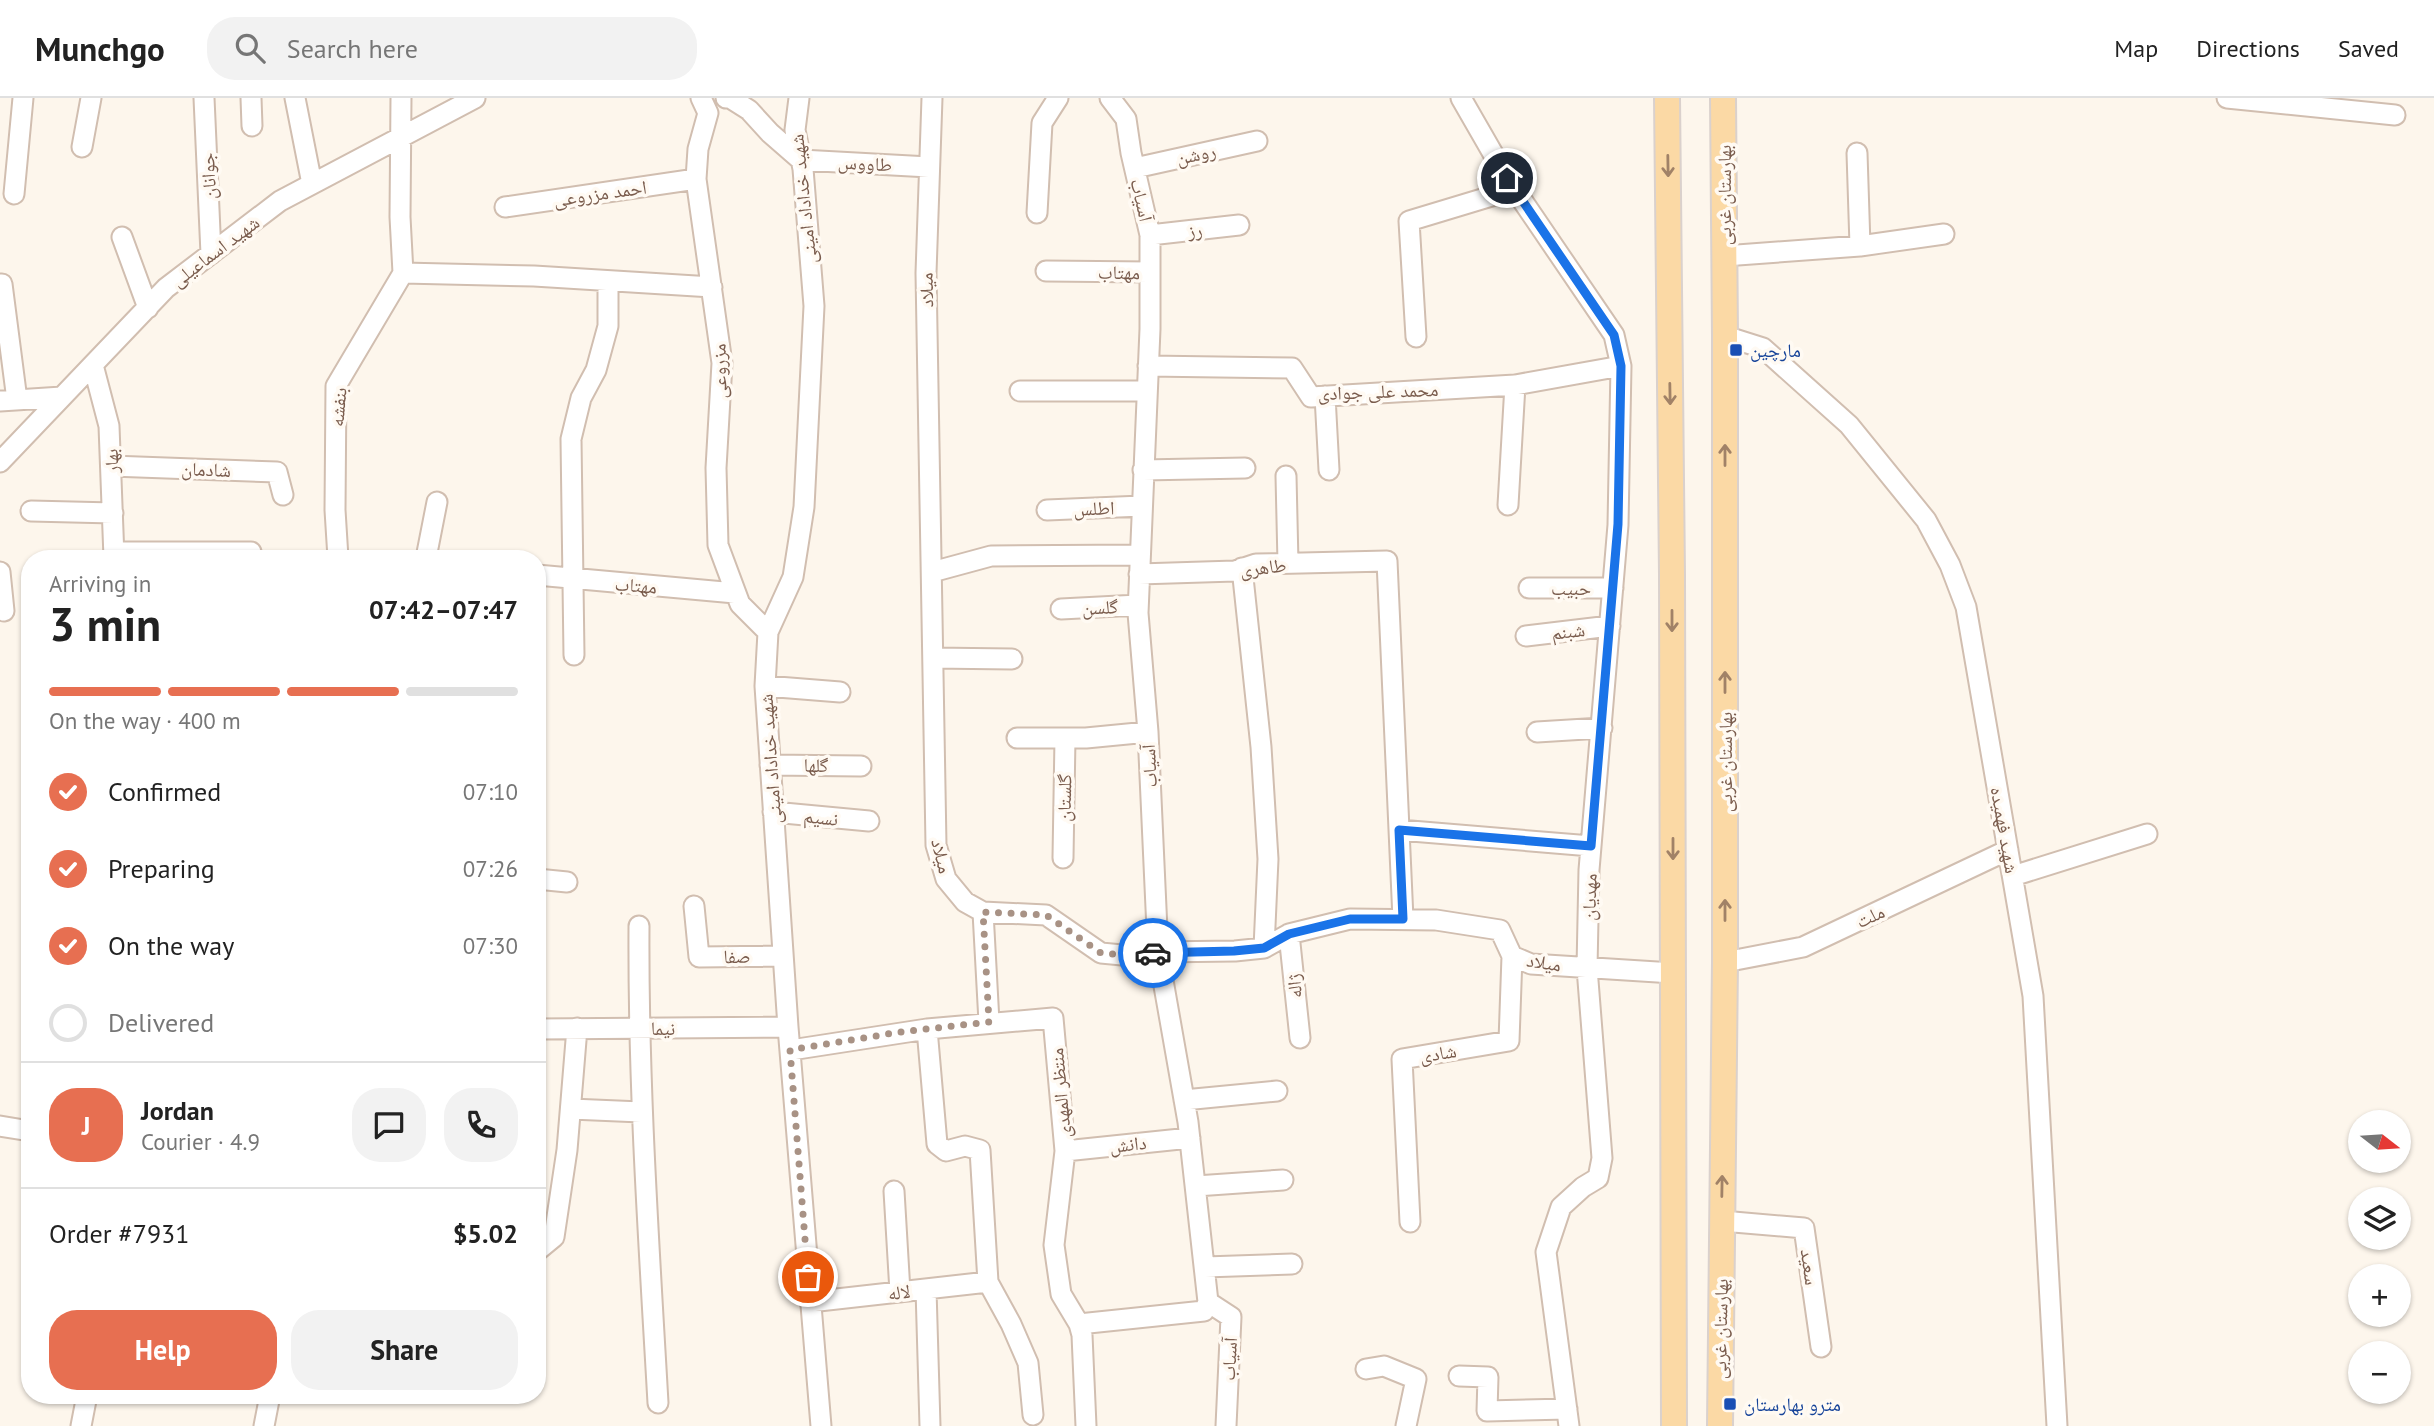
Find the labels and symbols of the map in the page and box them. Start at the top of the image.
street label: شهید خداداد امینی [784,133,822,265]
street label: روشن [1174,138,1218,170]
street label: بهارستان غربی [1712,145,1736,245]
pin [1477,148,1537,208]
street label: طاووس [837,150,893,176]
street label: جوانان [195,152,221,200]
one-way arrow [1661,154,1675,177]
street label: احمد مزروعی [552,175,648,211]
street label: آسیاب [1125,176,1159,225]
street label: شهید اسماعیلی [166,210,264,292]
street label: رز [1185,217,1204,243]
street label: مهتاب [1098,260,1140,284]
street label: میلاد [914,272,938,308]
place label: مارچین [1750,338,1801,362]
marker: مارچین [1728,342,1744,358]
street label: مزروعی [707,343,731,399]
street label: محمد علی جوادی [1317,377,1439,405]
one-way arrow [1663,382,1677,405]
street label: بنفشه [324,386,352,428]
one-way arrow [1718,444,1732,467]
street label: بهار [99,448,123,475]
street label: شادمان [181,456,231,482]
street label: اطلس [1073,495,1115,521]
street label: طاهری [1238,552,1288,582]
street label: مهتاب [614,571,658,599]
street label: حبیب [1551,576,1591,600]
street label: گلسن [1081,594,1119,620]
one-way arrow [1665,609,1679,632]
street label: شبنم [1550,617,1586,646]
one-way arrow [1718,671,1732,694]
street label: شهید خداداد امینی [753,693,787,825]
street label: بهارستان غربی [1713,712,1737,812]
street label: آسیاب [1136,743,1162,788]
street label: گلها [803,753,829,777]
street label: گلستان [1052,774,1076,822]
street label: شهید فهمیده [1986,785,2024,875]
street label: نسیم [802,803,840,832]
street label: میلاد [926,836,958,876]
one-way arrow [1666,837,1680,860]
street label: مهدیان [1576,873,1602,921]
one-way arrow [1718,899,1732,922]
street label: ملت [1852,899,1888,933]
courier [1118,918,1188,988]
street label: صفا [723,944,751,968]
street label: میلاد [1525,947,1563,977]
street label: ژاله [1281,973,1307,999]
street label: نیما [651,1016,675,1040]
street label: شادی [1418,1038,1458,1068]
street label: منتظر المهدی [1044,1047,1076,1139]
north arrow [2348,1110,2412,1172]
street label: دانش [1108,1130,1148,1158]
one-way arrow [1715,1175,1729,1198]
pin [778,1247,838,1307]
street label: سعید [1796,1247,1824,1287]
street label: لاله [886,1279,912,1305]
street label: بهارستان غربی [1707,1279,1733,1379]
street label: آسیاب [1216,1336,1242,1381]
place label: مترو بهارستان [1744,1392,1841,1416]
marker: مترو بهارستان [1722,1396,1738,1412]

